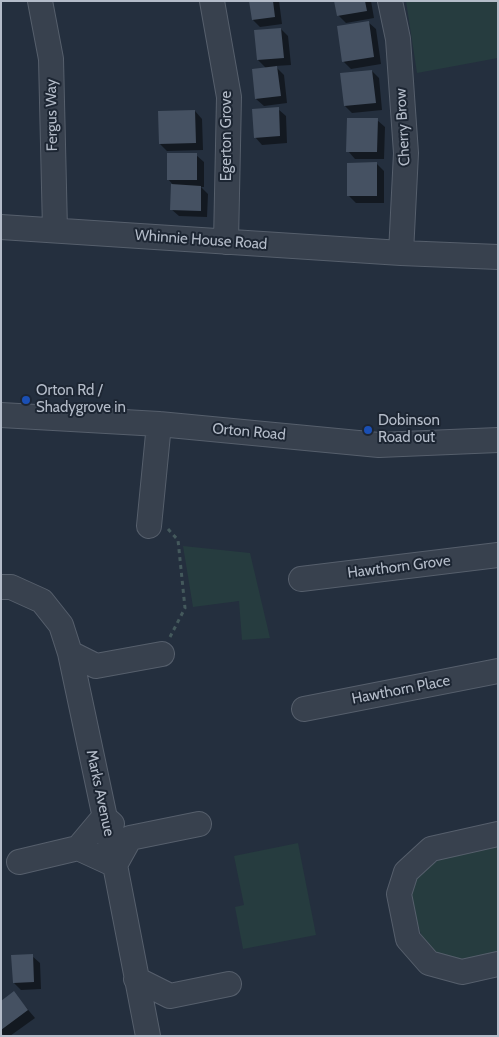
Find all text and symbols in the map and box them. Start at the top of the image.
street label: Fergus Way [42,79,62,151]
street label: Cherry Brow [392,88,414,166]
street label: Egerton Grove [218,91,236,181]
street label: Whinnie House Road [134,226,268,254]
place label: Orton Rd / Shadygrove in [36,382,126,417]
marker: Orton Rd / Shadygrove in [20,394,32,406]
place label: Dobinson Road out [378,412,440,447]
street label: Orton Road [211,420,287,444]
marker: Dobinson Road out [362,424,374,436]
street label: Hawthorn Grove [346,552,452,582]
street label: Hawthorn Place [350,672,452,708]
street label: Marks Avenue [82,748,118,838]

